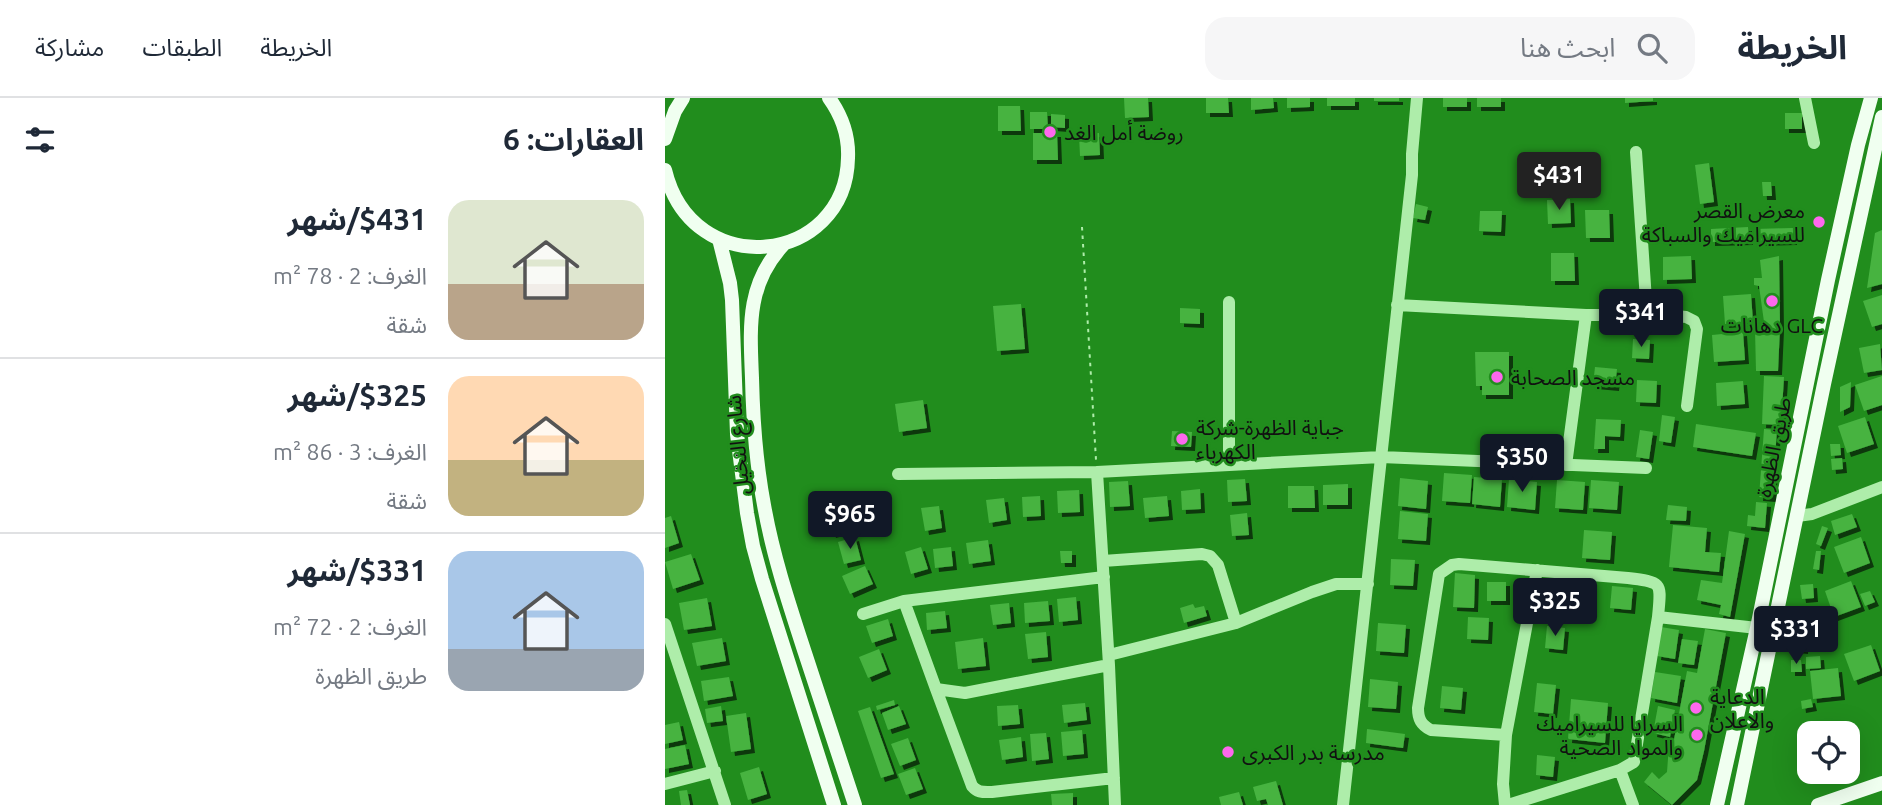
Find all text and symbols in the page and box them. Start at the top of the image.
search box [1205,17,1695,80]
text: الخريطة [1737,28,1847,65]
icon: search [1633,29,1671,67]
text: ابحث هنا [1520,33,1615,62]
text: مشاركة [35,34,104,61]
text: الطبقات [142,34,222,61]
text: الخريطة [260,34,332,61]
place label: روضة أمل الغد [1064,120,1184,145]
icon: filters [21,121,59,159]
text: العقارات: 6 [503,122,644,156]
marker: روضة أمل الغد [1042,124,1058,140]
pin: $431 [1518,152,1600,212]
text: $431 [1533,162,1585,187]
place label: معرض القصر للسيراميك والسباكة [1642,198,1805,247]
text: $431/شهر [288,202,427,236]
marker: معرض القصر للسيراميك والسباكة [1811,214,1827,230]
icon: home [504,228,588,312]
text: الغرف: 2 · 78 m² [273,263,427,288]
pin: $341 [1600,289,1682,349]
marker: دهانات GLC [1764,293,1780,309]
text: $341 [1615,299,1667,324]
text: شقة [386,312,427,337]
place label: دهانات GLC [1721,313,1823,337]
place label: مسجد الصحابة [1511,365,1635,389]
marker: مسجد الصحابة [1489,369,1505,385]
text: $325/شهر [288,378,427,412]
street label: شارع النخيل [721,394,757,496]
street label: طريق الظهرة [1751,395,1797,500]
icon: home [504,404,588,488]
place label: جباية الظهرة-شركة الكهرباء [1196,415,1344,464]
marker: جباية الظهرة-شركة الكهرباء [1174,431,1190,447]
pin: $350 [1481,434,1563,494]
text: الغرف: 3 · 86 m² [273,439,427,464]
text: $350 [1496,444,1548,469]
text: شقة [386,488,427,513]
pin: $965 [809,491,891,551]
text: $965 [824,501,876,526]
text: $331/شهر [288,553,427,587]
pin: $325 [1514,578,1596,638]
icon: home [504,579,588,663]
text: $325 [1529,588,1581,613]
pin: $331 [1755,606,1837,666]
text: الغرف: 2 · 72 m² [273,614,427,639]
text: $331 [1770,616,1822,641]
text: طريق الظهرة [315,663,427,688]
place label: الدعاية والاعلان [1710,684,1774,733]
marker: الدعاية والاعلان [1688,700,1704,716]
place label: السرايا للسيراميك والمواد الصحية [1536,711,1683,760]
map controls [1797,721,1860,784]
button: locate [1797,721,1860,784]
marker: السرايا للسيراميك والمواد الصحية [1689,727,1705,743]
place label: مدرسة بدر الكبرى [1242,740,1385,765]
marker: مدرسة بدر الكبرى [1220,744,1236,760]

